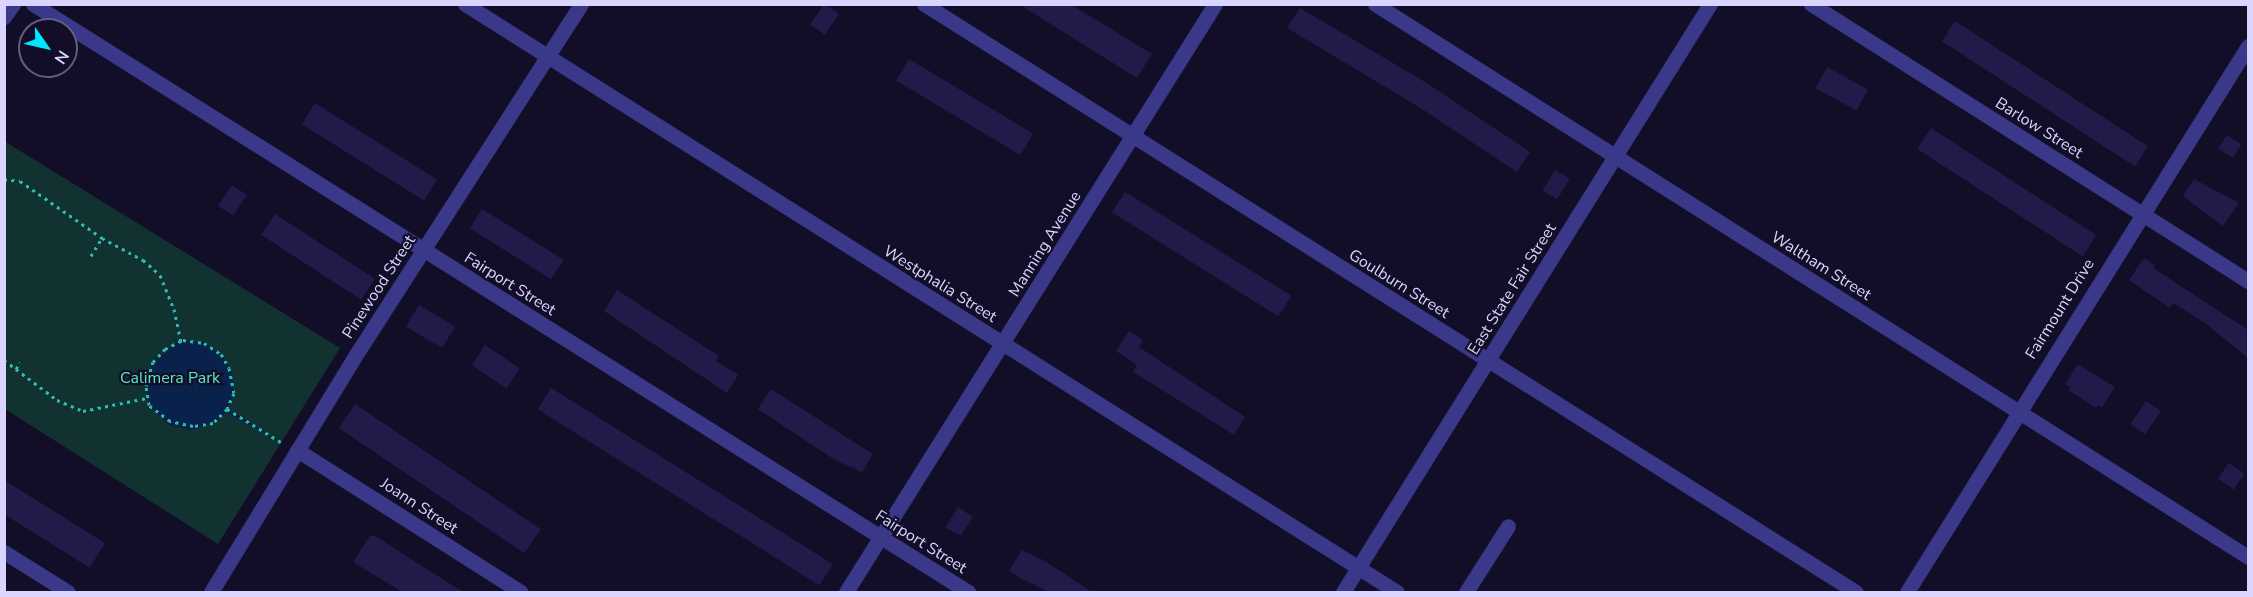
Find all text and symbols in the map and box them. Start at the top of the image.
north arrow [18,18,78,78]
text: N [49,46,74,68]
street label: Barlow Street [1992,93,2086,163]
street label: Manning Avenue [1005,188,1085,300]
street label: East State Fair Street [1464,220,1560,358]
street label: Waltham Street [1767,228,1875,304]
street label: Pinewood Street [338,232,420,342]
street label: Westphalia Street [880,241,1000,327]
street label: Goulburn Street [1345,245,1453,323]
street label: Fairport Street [461,248,559,320]
street label: Fairmount Drive [2021,255,2099,363]
park label: Calimera Park [120,368,220,388]
street label: Joann Street [377,474,461,538]
street label: Fairport Street [872,506,970,578]

